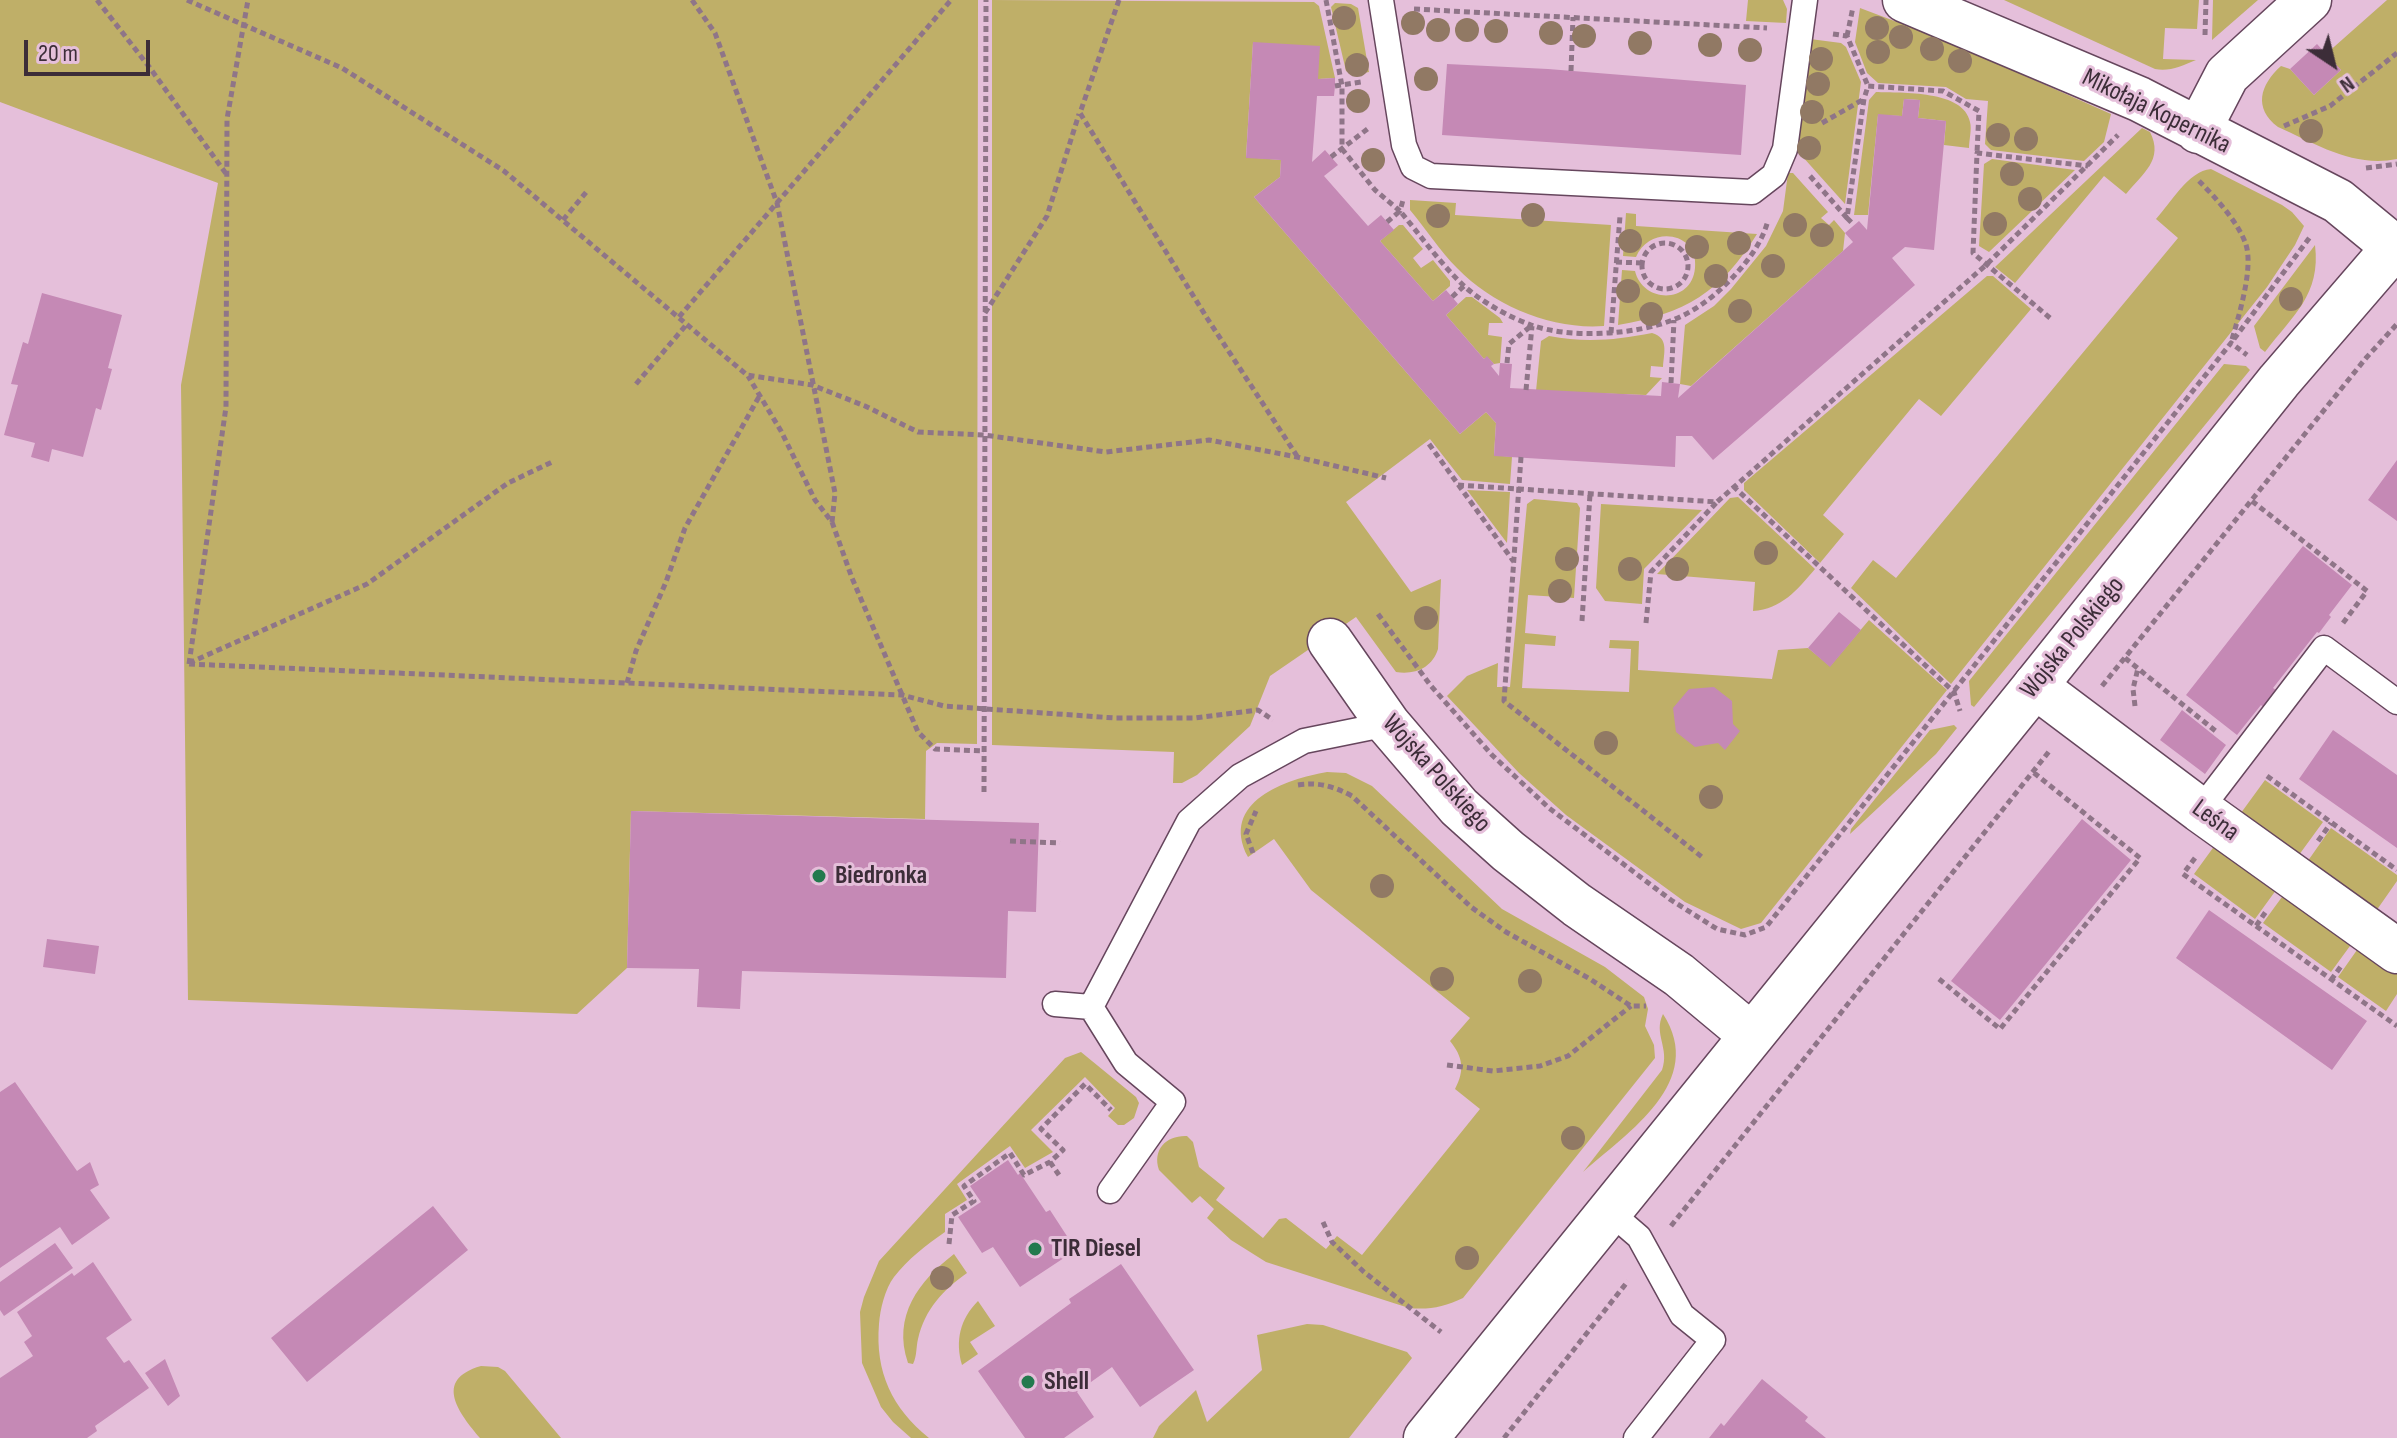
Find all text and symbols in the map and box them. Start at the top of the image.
scale bar [28,24,154,74]
north arrow [2293,24,2373,104]
text: 20 m [38,39,78,68]
street label: Mikołaja Kopernika [2077,63,2235,161]
text: N [2334,70,2360,98]
street label: Wojska Polskiego [2014,571,2132,705]
street label: Wojska Polskiego [1375,709,1497,839]
street label: Leśna [2186,794,2244,848]
place label: Biedronka [835,860,927,892]
marker: Biedronka [810,867,828,885]
place label: TIR Diesel [1051,1233,1141,1265]
marker: TIR Diesel [1026,1240,1044,1258]
place label: Shell [1044,1366,1089,1398]
marker: Shell [1019,1373,1037,1391]

